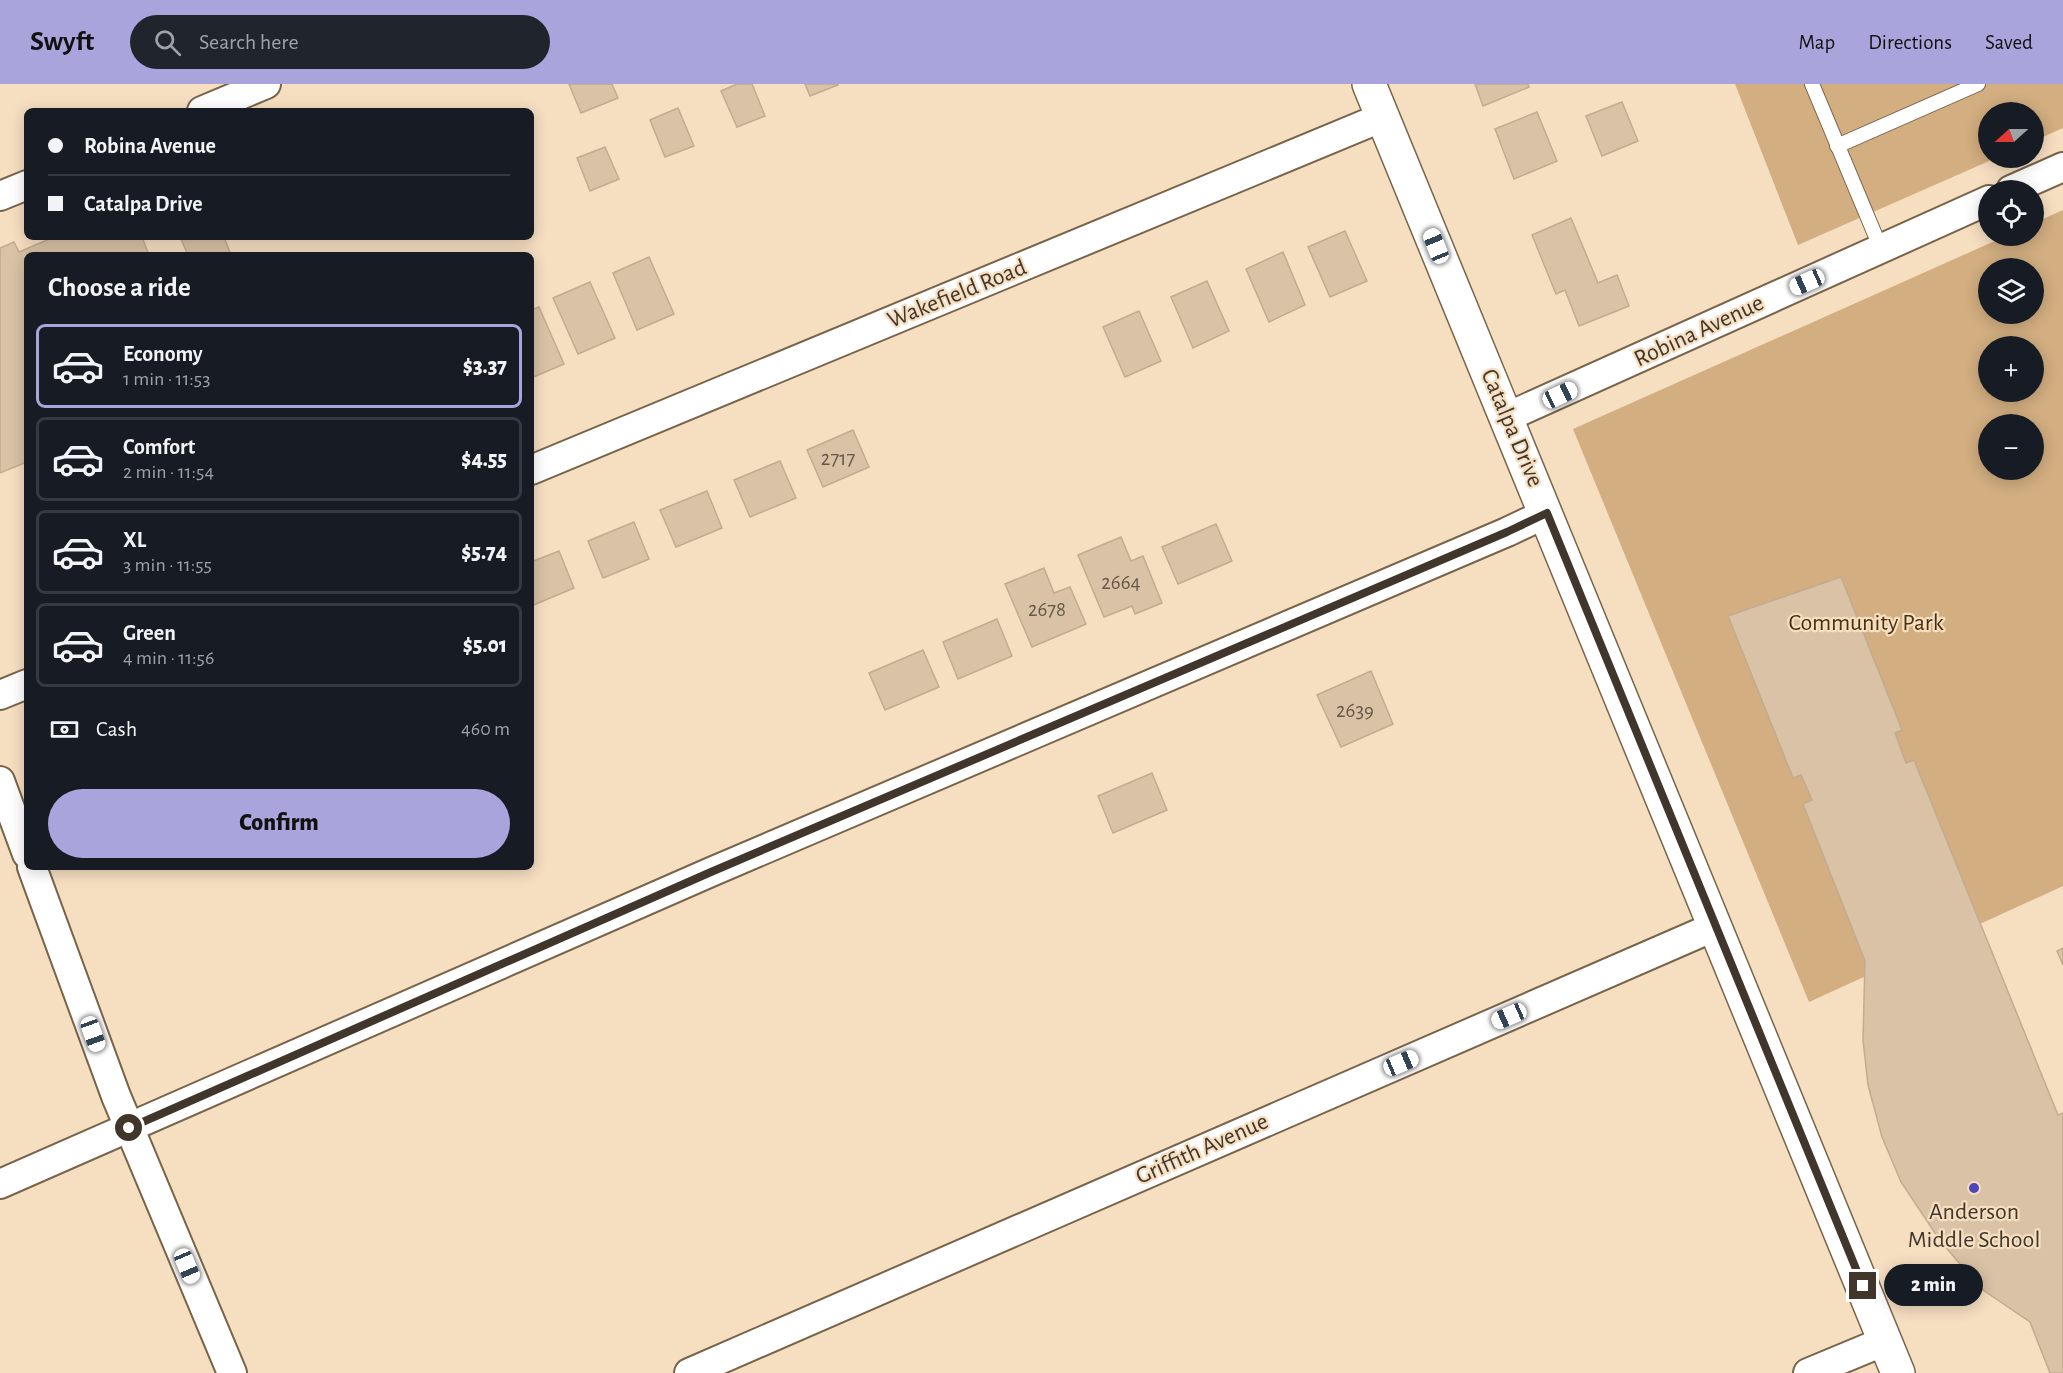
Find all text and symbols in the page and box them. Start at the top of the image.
search box [130,15,550,69]
icon: search [151,26,184,59]
text: Swyft [30,28,94,56]
text: Search here [199,31,299,53]
text: Map [1799,32,1835,53]
text: Directions [1868,32,1952,53]
text: Saved [1985,32,2033,53]
north arrow [1978,102,2044,168]
map controls [1978,102,2044,480]
text: Robina Avenue [84,135,216,157]
button: locate [1978,180,2044,246]
text: Catalpa Drive [84,193,203,215]
car [1421,226,1451,266]
street label: Wakefield Road [884,255,1030,333]
button: layers [1978,258,2044,324]
car [1787,266,1827,298]
text: Choose a ride [48,274,191,301]
street label: Robina Avenue [1631,291,1767,371]
button: + [1978,336,2044,402]
icon: car [51,339,105,393]
text: Economy [123,343,203,365]
text: $3.37 [463,355,507,377]
street label: Catalpa Drive [1476,366,1548,490]
text: 1 min · 11:53 [123,369,210,389]
car [1540,379,1580,411]
button: − [1978,414,2044,480]
icon: car [51,432,105,486]
text: Comfort [123,436,195,458]
text: $4.55 [461,448,507,470]
house number: 2717 [821,448,855,469]
text: 2 min · 11:54 [123,462,214,482]
icon: car [51,525,105,579]
text: XL [123,529,146,551]
text: $5.74 [461,541,507,563]
text: 3 min · 11:55 [123,555,212,575]
house number: 2664 [1101,572,1141,593]
house number: 2678 [1028,599,1066,620]
park label: Community Park [1788,611,1944,635]
icon: car [51,618,105,672]
text: Green [123,622,176,644]
text: $5.01 [463,634,507,656]
text: 4 min · 11:56 [123,648,214,668]
house number: 2639 [1336,700,1374,721]
icon: cash [48,713,81,746]
text: Cash [96,718,137,740]
text: 460 m [461,719,510,739]
button: Confirm [48,789,510,858]
car [1489,1000,1529,1032]
car [78,1014,108,1054]
car [1381,1048,1421,1078]
street label: Griffith Avenue [1132,1109,1272,1189]
route start [115,1114,142,1141]
marker: Anderson Middle School [1967,1181,1981,1195]
place label: Anderson Middle School [1908,1200,2040,1252]
car [172,1246,202,1286]
callout: 2 min [1884,1265,1983,1307]
route end [1849,1272,1876,1299]
text: 2 min [1911,1275,1956,1295]

